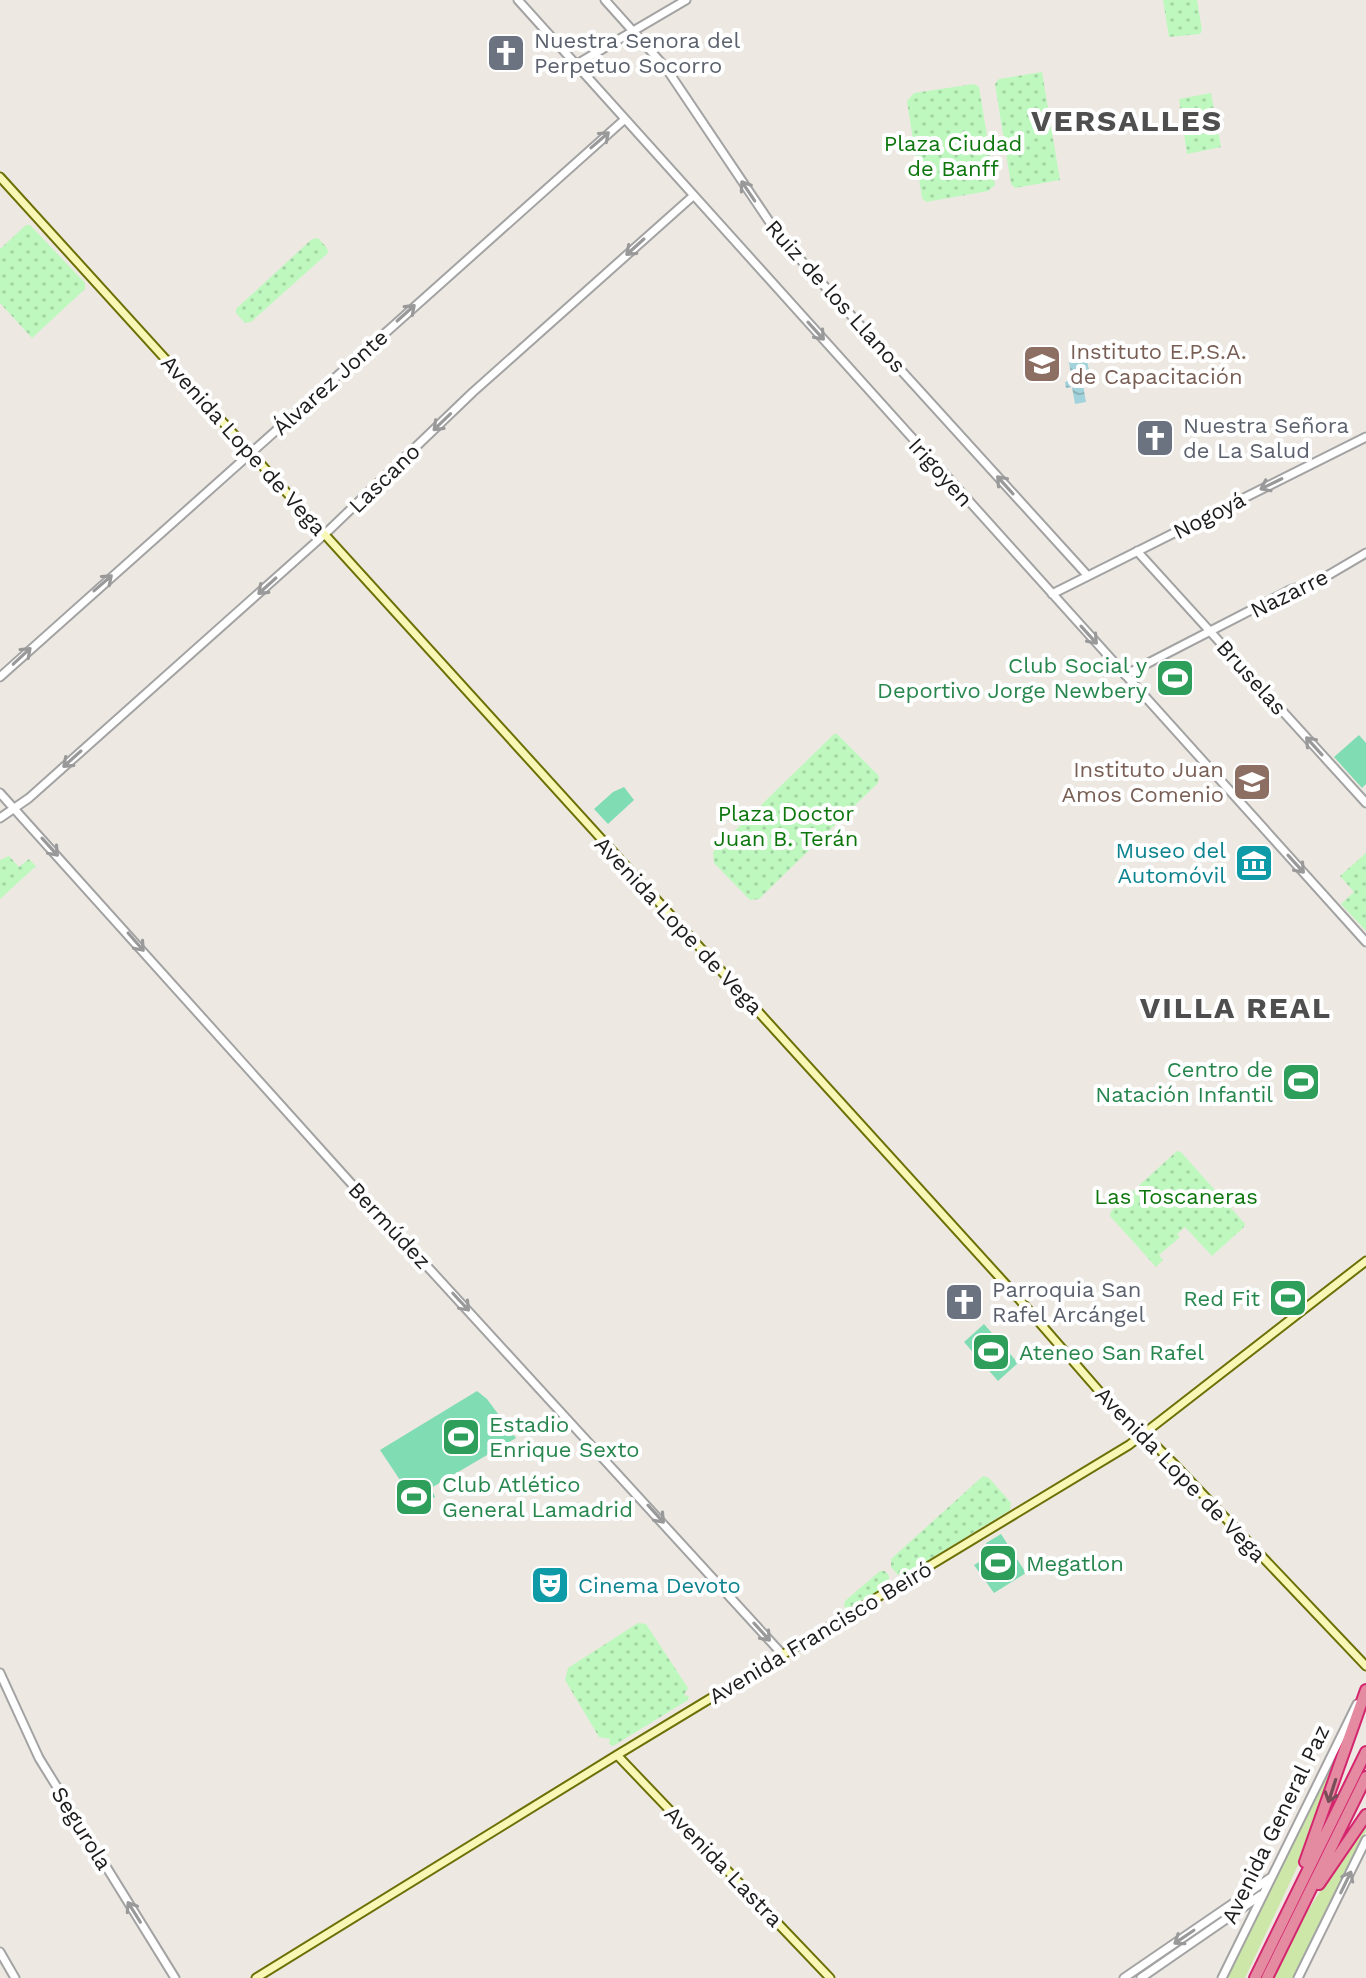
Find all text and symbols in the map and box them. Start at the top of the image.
place label: Nuestra Senora del Perpetuo Socorro [534,28,740,78]
church icon: Nuestra Senora del Perpetuo Socorro [485,32,527,74]
district label: VERSALLES [1031,103,1223,138]
one-way arrow [589,131,610,149]
park label: Plaza Ciudad de Banff [884,131,1022,181]
one-way arrow [740,180,756,203]
street label: Ruiz de los Llanos [760,215,911,378]
one-way arrow [625,238,645,256]
one-way arrow [395,304,415,322]
one-way arrow [806,320,824,340]
street label: Álvarez Jonte [268,324,393,440]
place label: Instituto E.P.S.A. de Capacitación [1070,339,1247,389]
school or university icon: Instituto E.P.S.A. de Capacitación [1021,343,1063,385]
street label: Avenida Lope de Vega [156,350,331,541]
one-way arrow [433,412,452,431]
place label: Nuestra Señora de La Salud [1183,413,1349,463]
church icon: Nuestra Señora de La Salud [1134,417,1176,459]
street label: Irigoyen [903,433,978,512]
street label: Lascano [344,439,425,518]
one-way arrow [995,475,1014,495]
one-way arrow [1260,477,1284,493]
street label: Nogoyá [1169,487,1249,544]
street label: Nazarre [1246,564,1332,623]
one-way arrow [92,575,113,593]
one-way arrow [257,577,277,595]
one-way arrow [1079,624,1097,644]
street label: Bruselas [1212,635,1292,720]
one-way arrow [12,647,32,666]
place label: Club Social y Deportivo Jorge Newbery [877,653,1148,703]
sports icon: Club Social y Deportivo Jorge Newbery [1154,657,1196,699]
one-way arrow [1305,736,1323,756]
one-way arrow [63,750,83,768]
place label: Instituto Juan Amos Comenio [1062,757,1224,807]
school or university icon: Instituto Juan Amos Comenio [1231,761,1273,803]
park label: Plaza Doctor Juan B. Terán [714,801,858,851]
street label: Avenida Lope de Vega [590,831,768,1019]
one-way arrow [40,836,58,856]
place label: Museo del Automóvil [1116,838,1226,888]
museum icon: Museo del Automóvil [1233,842,1275,884]
one-way arrow [1286,854,1304,874]
one-way arrow [127,931,145,952]
district label: VILLA REAL [1140,990,1332,1025]
place label: Centro de Natación Infantil [1095,1057,1273,1107]
sports icon: Centro de Natación Infantil [1280,1061,1322,1103]
street label: Bermúdez [343,1177,436,1274]
park label: Las Toscaneras [1094,1184,1258,1209]
place label: Parroquia San Rafel Arcángel [992,1277,1146,1327]
sports icon: Red Fit [1267,1277,1309,1319]
church icon: Parroquia San Rafel Arcángel [943,1281,985,1323]
place label: Red Fit [1183,1286,1260,1311]
one-way arrow [452,1292,470,1312]
sports icon: Ateneo San Rafel [970,1331,1012,1373]
place label: Ateneo San Rafel [1019,1340,1204,1365]
street label: Avenida Lope de Vega [1090,1382,1271,1567]
place label: Estadio Enrique Sexto [489,1412,640,1462]
sports icon: Estadio Enrique Sexto [440,1416,482,1458]
place label: Club Atlético General Lamadrid [442,1472,633,1522]
sports icon: Club Atlético General Lamadrid [393,1476,435,1518]
one-way arrow [647,1504,665,1524]
sports icon: Megatlon [977,1542,1019,1584]
place label: Megatlon [1026,1551,1124,1576]
street label: Avenida Francisco Beiró [704,1556,936,1709]
theatre icon: Cinema Devoto [529,1564,571,1606]
place label: Cinema Devoto [578,1573,741,1598]
one-way arrow [753,1622,772,1642]
street label: Avenida General Paz [1216,1721,1334,1928]
one-way arrow [1323,1778,1338,1803]
street label: Segurola [46,1782,117,1874]
street label: Avenida Lastra [660,1801,788,1932]
one-way arrow [1339,1870,1354,1894]
one-way arrow [126,1901,142,1924]
one-way arrow [1174,1929,1196,1945]

